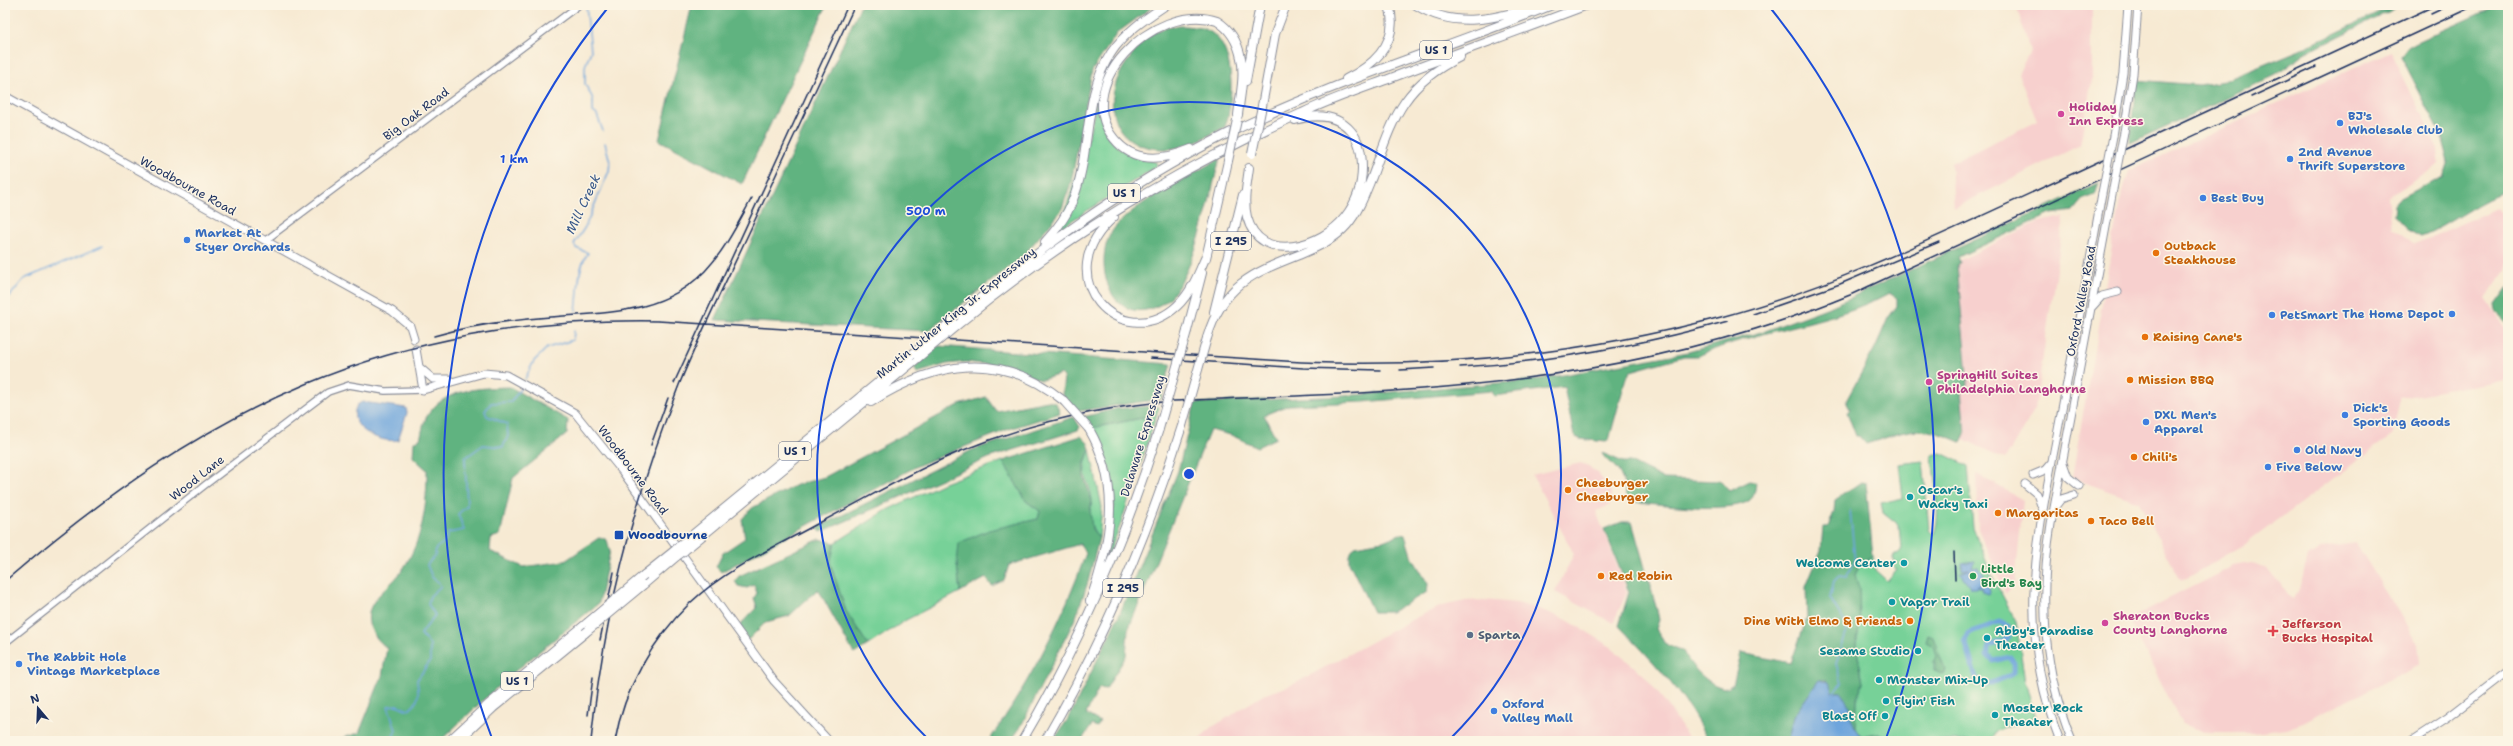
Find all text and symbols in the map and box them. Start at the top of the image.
road number: US 1 [1420,41,1452,59]
street label: Big Oak Road [380,84,453,144]
place label: Holiday Inn Express [2069,99,2143,129]
place label: BJ's Wholesale Club [2348,108,2443,138]
marker: Holiday Inn Express [2056,109,2066,119]
marker: BJ's Wholesale Club [2335,118,2345,128]
place label: 2nd Avenue Thrift Superstore [2298,144,2406,174]
text: 1 km [500,151,528,167]
street label: Woodbourne Road [137,153,239,219]
marker: 2nd Avenue Thrift Superstore [2285,154,2295,164]
water label: Mill Creek [562,171,604,237]
road number: US 1 [1108,184,1140,202]
place label: Best Buy [2211,190,2264,206]
marker: Best Buy [2198,193,2208,203]
text: 500 m [906,203,946,219]
place label: Market At Styer Orchards [195,225,290,255]
road number: I 295 [1211,232,1251,250]
marker: Market At Styer Orchards [182,235,192,245]
place label: Outback Steakhouse [2164,238,2236,268]
street label: Martin Luther King Jr. Expressway [873,243,1039,382]
street label: Oxford Valley Road [2062,244,2100,358]
marker: Outback Steakhouse [2151,248,2161,258]
place label: The Home Depot [2342,306,2444,322]
place label: PetSmart [2280,307,2338,323]
marker: The Home Depot [2447,309,2457,319]
marker: PetSmart [2267,310,2277,320]
place label: Raising Cane's [2153,329,2242,345]
marker: Raising Cane's [2140,332,2150,342]
place label: SpringHill Suites Philadelphia Langhorne [1937,367,2086,397]
place label: Mission BBQ [2138,372,2214,388]
street label: Delaware Expressway [1117,373,1169,499]
marker: Mission BBQ [2125,375,2135,385]
marker: SpringHill Suites Philadelphia Langhorne [1924,377,1934,387]
place label: Dick's Sporting Goods [2353,400,2450,430]
place label: DXL Men's Apparel [2154,407,2217,437]
marker: Dick's Sporting Goods [2340,410,2350,420]
marker: DXL Men's Apparel [2141,417,2151,427]
street label: Woodbourne Road [594,422,672,518]
road number: US 1 [779,442,811,460]
place label: Old Navy [2305,442,2362,458]
marker: Old Navy [2292,445,2302,455]
place label: Chili's [2142,449,2178,465]
street label: Wood Lane [166,451,228,504]
marker: Chili's [2129,452,2139,462]
place label: Five Below [2276,459,2342,475]
marker: Five Below [2263,462,2273,472]
centre of rings [1182,467,1196,481]
place label: Cheeburger Cheeburger [1576,475,1649,505]
place label: Oscar's Wacky Taxi [1918,482,1988,512]
marker: Cheeburger Cheeburger [1563,485,1573,495]
marker: Oscar's Wacky Taxi [1905,492,1915,502]
place label: Margaritas [2006,505,2079,521]
marker: Margaritas [1993,508,2003,518]
place label: Taco Bell [2099,513,2154,529]
marker: Taco Bell [2086,516,2096,526]
place label: Woodbourne [628,527,708,543]
marker: Woodbourne [613,529,625,541]
place label: Welcome Center [1796,555,1897,571]
marker: Welcome Center [1899,558,1909,568]
place label: Little Bird's Bay [1981,561,2042,591]
place label: Red Robin [1609,568,1673,584]
marker: Red Robin [1596,571,1606,581]
marker: Little Bird's Bay [1968,571,1978,581]
road number: I 295 [1103,579,1143,597]
place label: Vapor Trail [1900,594,1970,610]
marker: Vapor Trail [1887,597,1897,607]
place label: Sheraton Bucks County Langhorne [2113,608,2228,638]
place label: Dine With Elmo & Friends [1744,613,1902,629]
marker: Dine With Elmo & Friends [1905,616,1915,626]
place label: Jefferson Bucks Hospital [2282,616,2373,646]
marker: Sheraton Bucks County Langhorne [2100,618,2110,628]
place label: Abby's Paradise Theater [1995,623,2094,653]
marker: Jefferson Bucks Hospital [2267,625,2279,637]
place label: Sparta [1478,627,1521,643]
marker: Sparta [1465,630,1475,640]
marker: Abby's Paradise Theater [1982,633,1992,643]
place label: Sesame Studio [1819,643,1910,659]
marker: Sesame Studio [1913,646,1923,656]
place label: The Rabbit Hole Vintage Marketplace [27,649,160,679]
marker: The Rabbit Hole Vintage Marketplace [14,659,24,669]
road number: US 1 [501,672,533,690]
place label: Monster Mix-Up [1887,672,1988,688]
marker: Monster Mix-Up [1874,675,1884,685]
north arrow [18,688,58,728]
text: N [28,690,42,708]
place label: Flyin' Fish [1894,693,1955,709]
place label: Oxford Valley Mall [1502,696,1573,726]
marker: Flyin' Fish [1881,696,1891,706]
place label: Moster Rock Theater [2003,700,2083,730]
marker: Oxford Valley Mall [1489,706,1499,716]
place label: Blast Off [1822,708,1877,724]
marker: Moster Rock Theater [1990,710,2000,720]
marker: Blast Off [1880,711,1890,721]

